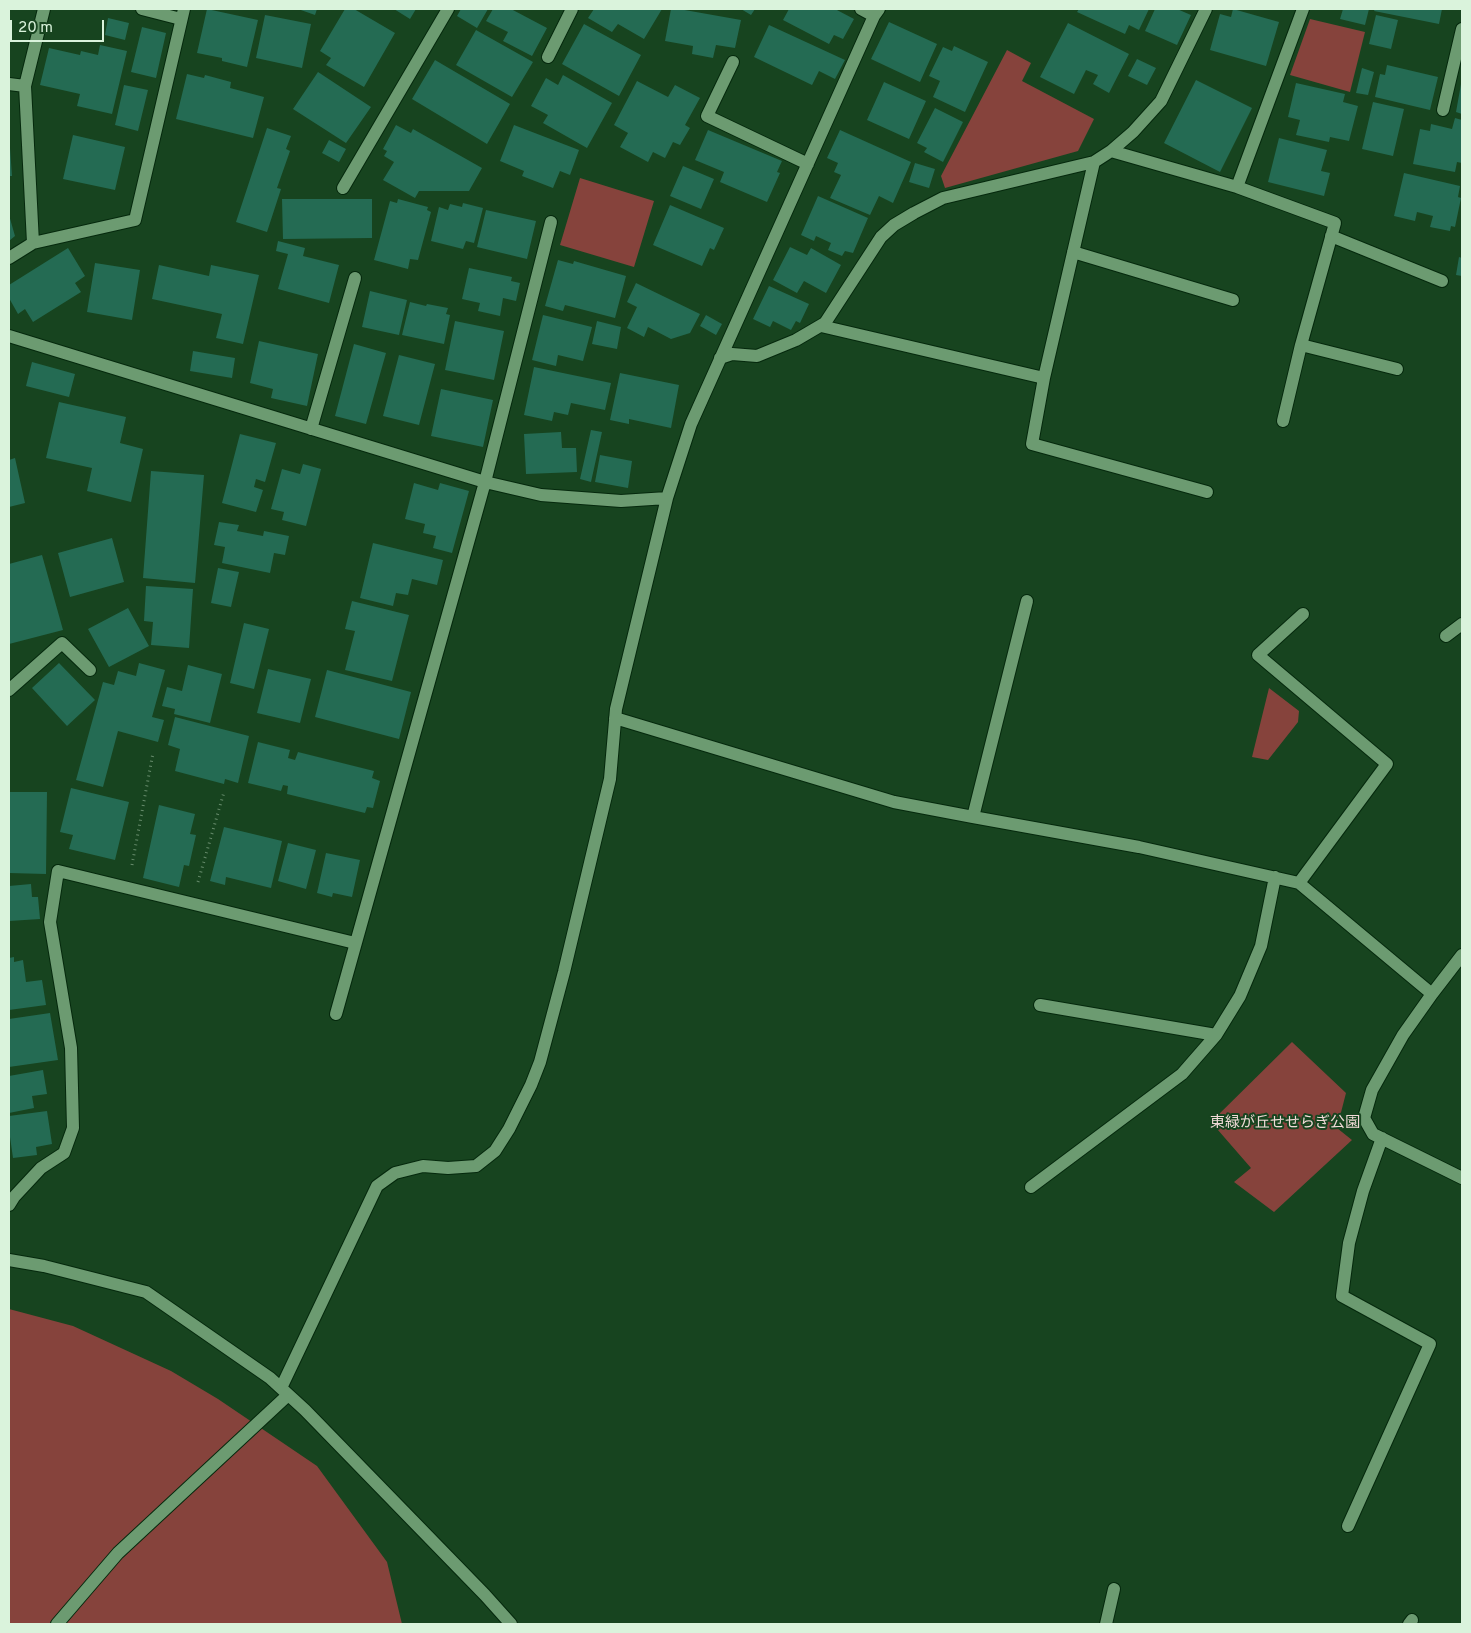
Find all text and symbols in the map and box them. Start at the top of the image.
scale bar [12,10,106,42]
text: 20 m [18,19,53,38]
park label: 東緑が丘せせらぎ公園 [1210,1115,1360,1133]

